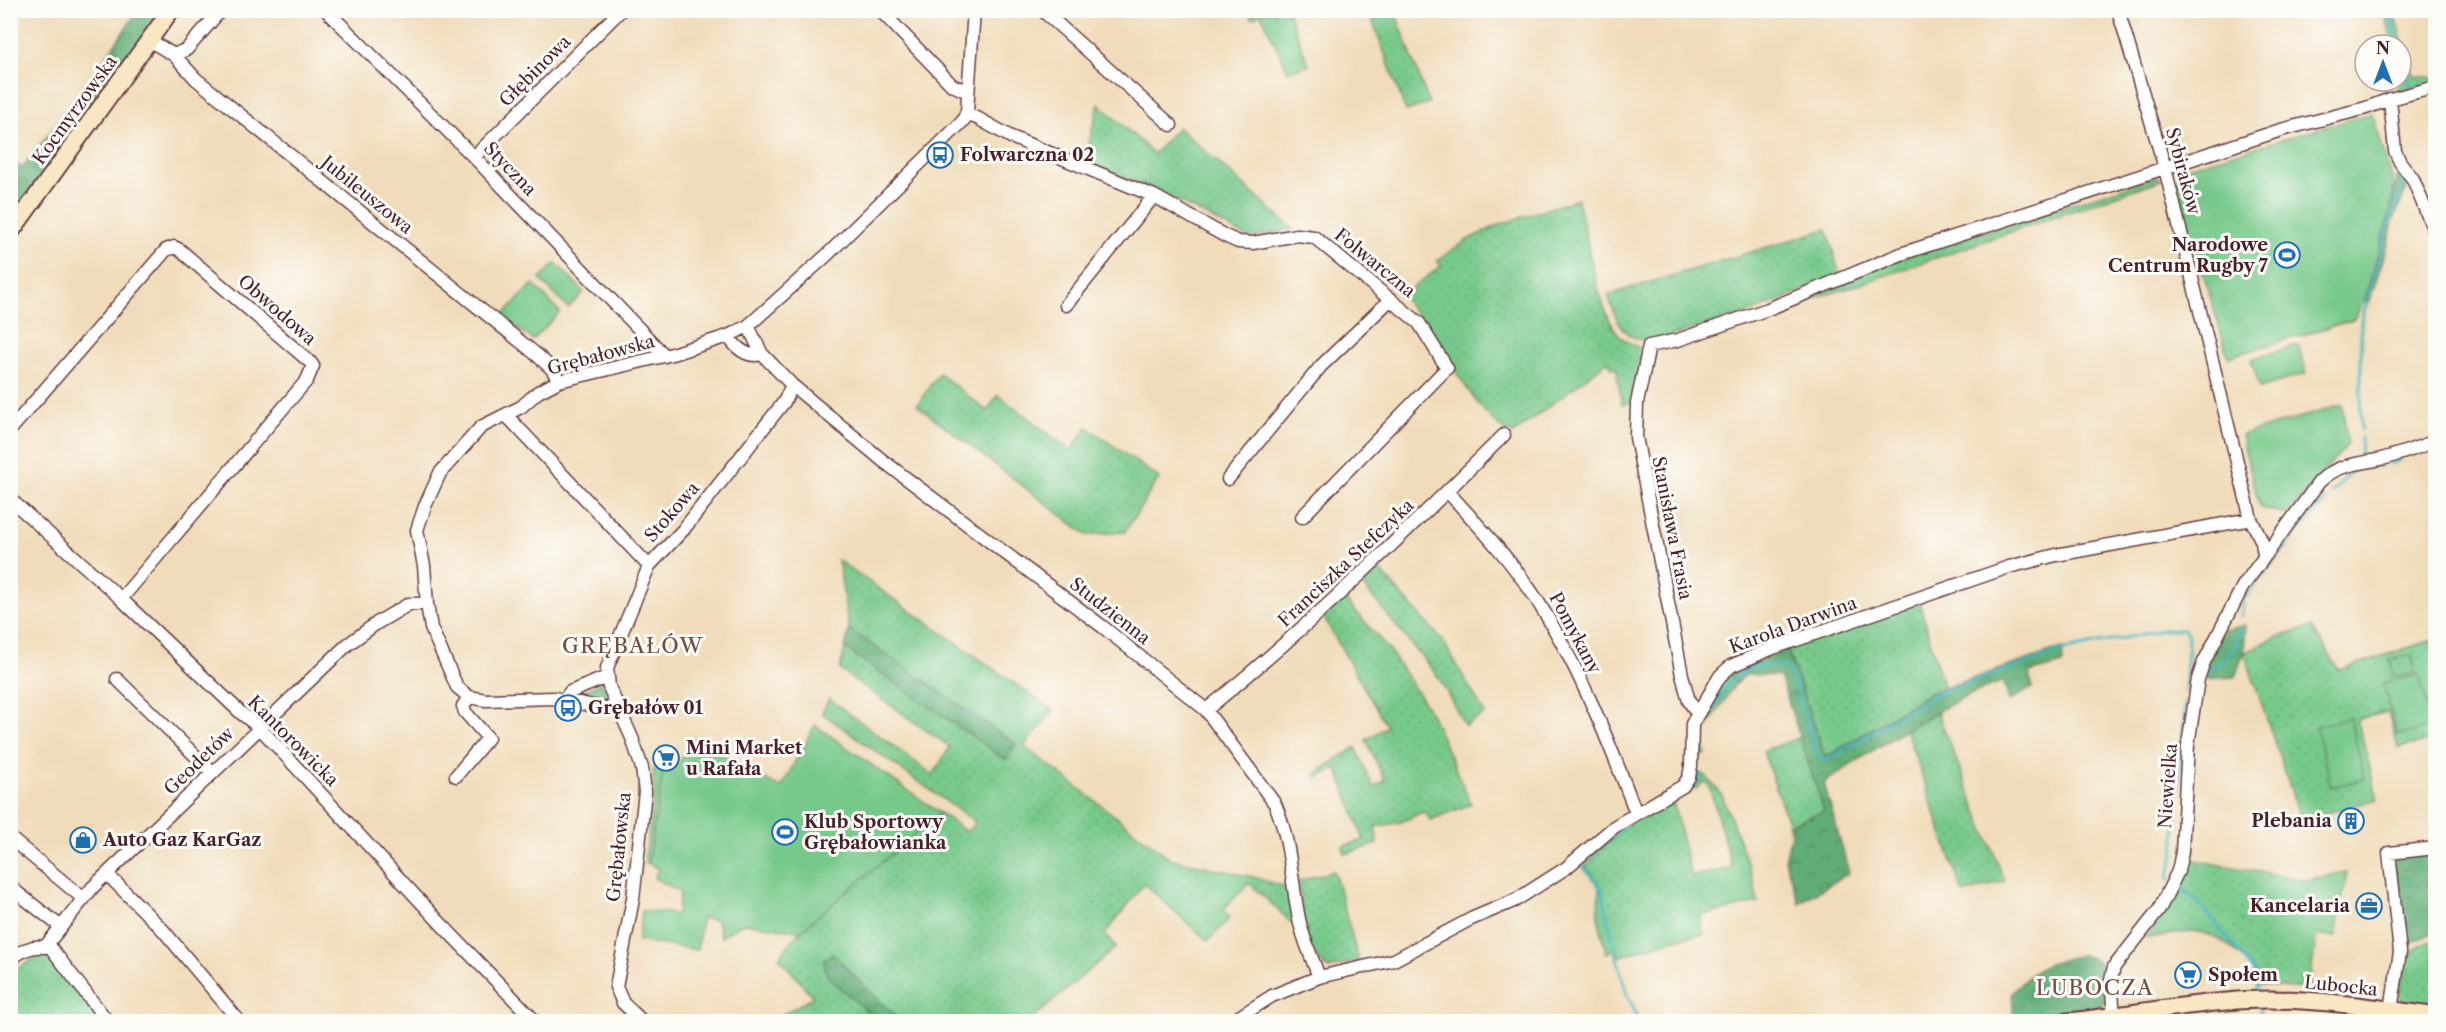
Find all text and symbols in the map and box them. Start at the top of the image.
street label: Głębinowa [495,30,576,111]
north arrow [2353,33,2413,93]
text: N [2376,38,2390,58]
street label: Kocmyrzowska [28,51,122,169]
street label: Sybiraków [2161,125,2205,218]
street label: Styczna [479,138,541,201]
bus stop icon: Folwarczna 02 [925,140,955,170]
place label: Folwarczna 02 [960,144,1094,166]
street label: Jubileuszowa [314,149,418,239]
street label: Folwarczna [1330,224,1420,303]
place label: Narodowe Centrum Rugby 7 [2108,234,2269,277]
sports icon: Narodowe Centrum Rugby 7 [2272,240,2302,270]
street label: Obwodowa [233,270,321,350]
street label: Grębałowska [545,330,658,380]
street label: Stanisława Frasia [1647,454,1697,602]
street label: Stokowa [640,477,704,547]
street label: Franciszka Stefczyka [1274,494,1419,632]
street label: Studzienna [1065,573,1155,650]
street label: Pomykany [1544,589,1606,678]
street label: Karola Darwina [1726,592,1860,658]
district label: GRĘBAŁÓW [562,633,704,658]
street label: Kantorowicka [243,691,343,791]
bus stop icon: Grębałów 01 [553,693,583,723]
place label: Grębałów 01 [588,697,703,719]
street label: Geodetów [160,722,239,800]
place label: Mini Market u Rafała [686,737,803,780]
street label: Niewielka [2154,742,2182,829]
supermarket icon: Mini Market u Rafała [651,743,681,773]
street label: Grębałowska [602,791,636,903]
building icon: Plebania [2336,806,2366,836]
place label: Plebania [2251,810,2333,832]
place label: Klub Sportowy Grębałowianka [804,811,947,854]
sports icon: Klub Sportowy Grębałowianka [770,817,800,847]
shop icon: Auto Gaz KarGaz [68,825,98,855]
place label: Auto Gaz KarGaz [102,829,262,851]
office icon: Kancelaria [2354,891,2384,921]
place label: Kancelaria [2250,895,2351,917]
supermarket icon: Społem [2173,960,2203,990]
place label: Społem [2208,964,2278,986]
street label: Lubocka [2303,971,2379,1001]
district label: LUBOCZA [2036,975,2154,1000]

